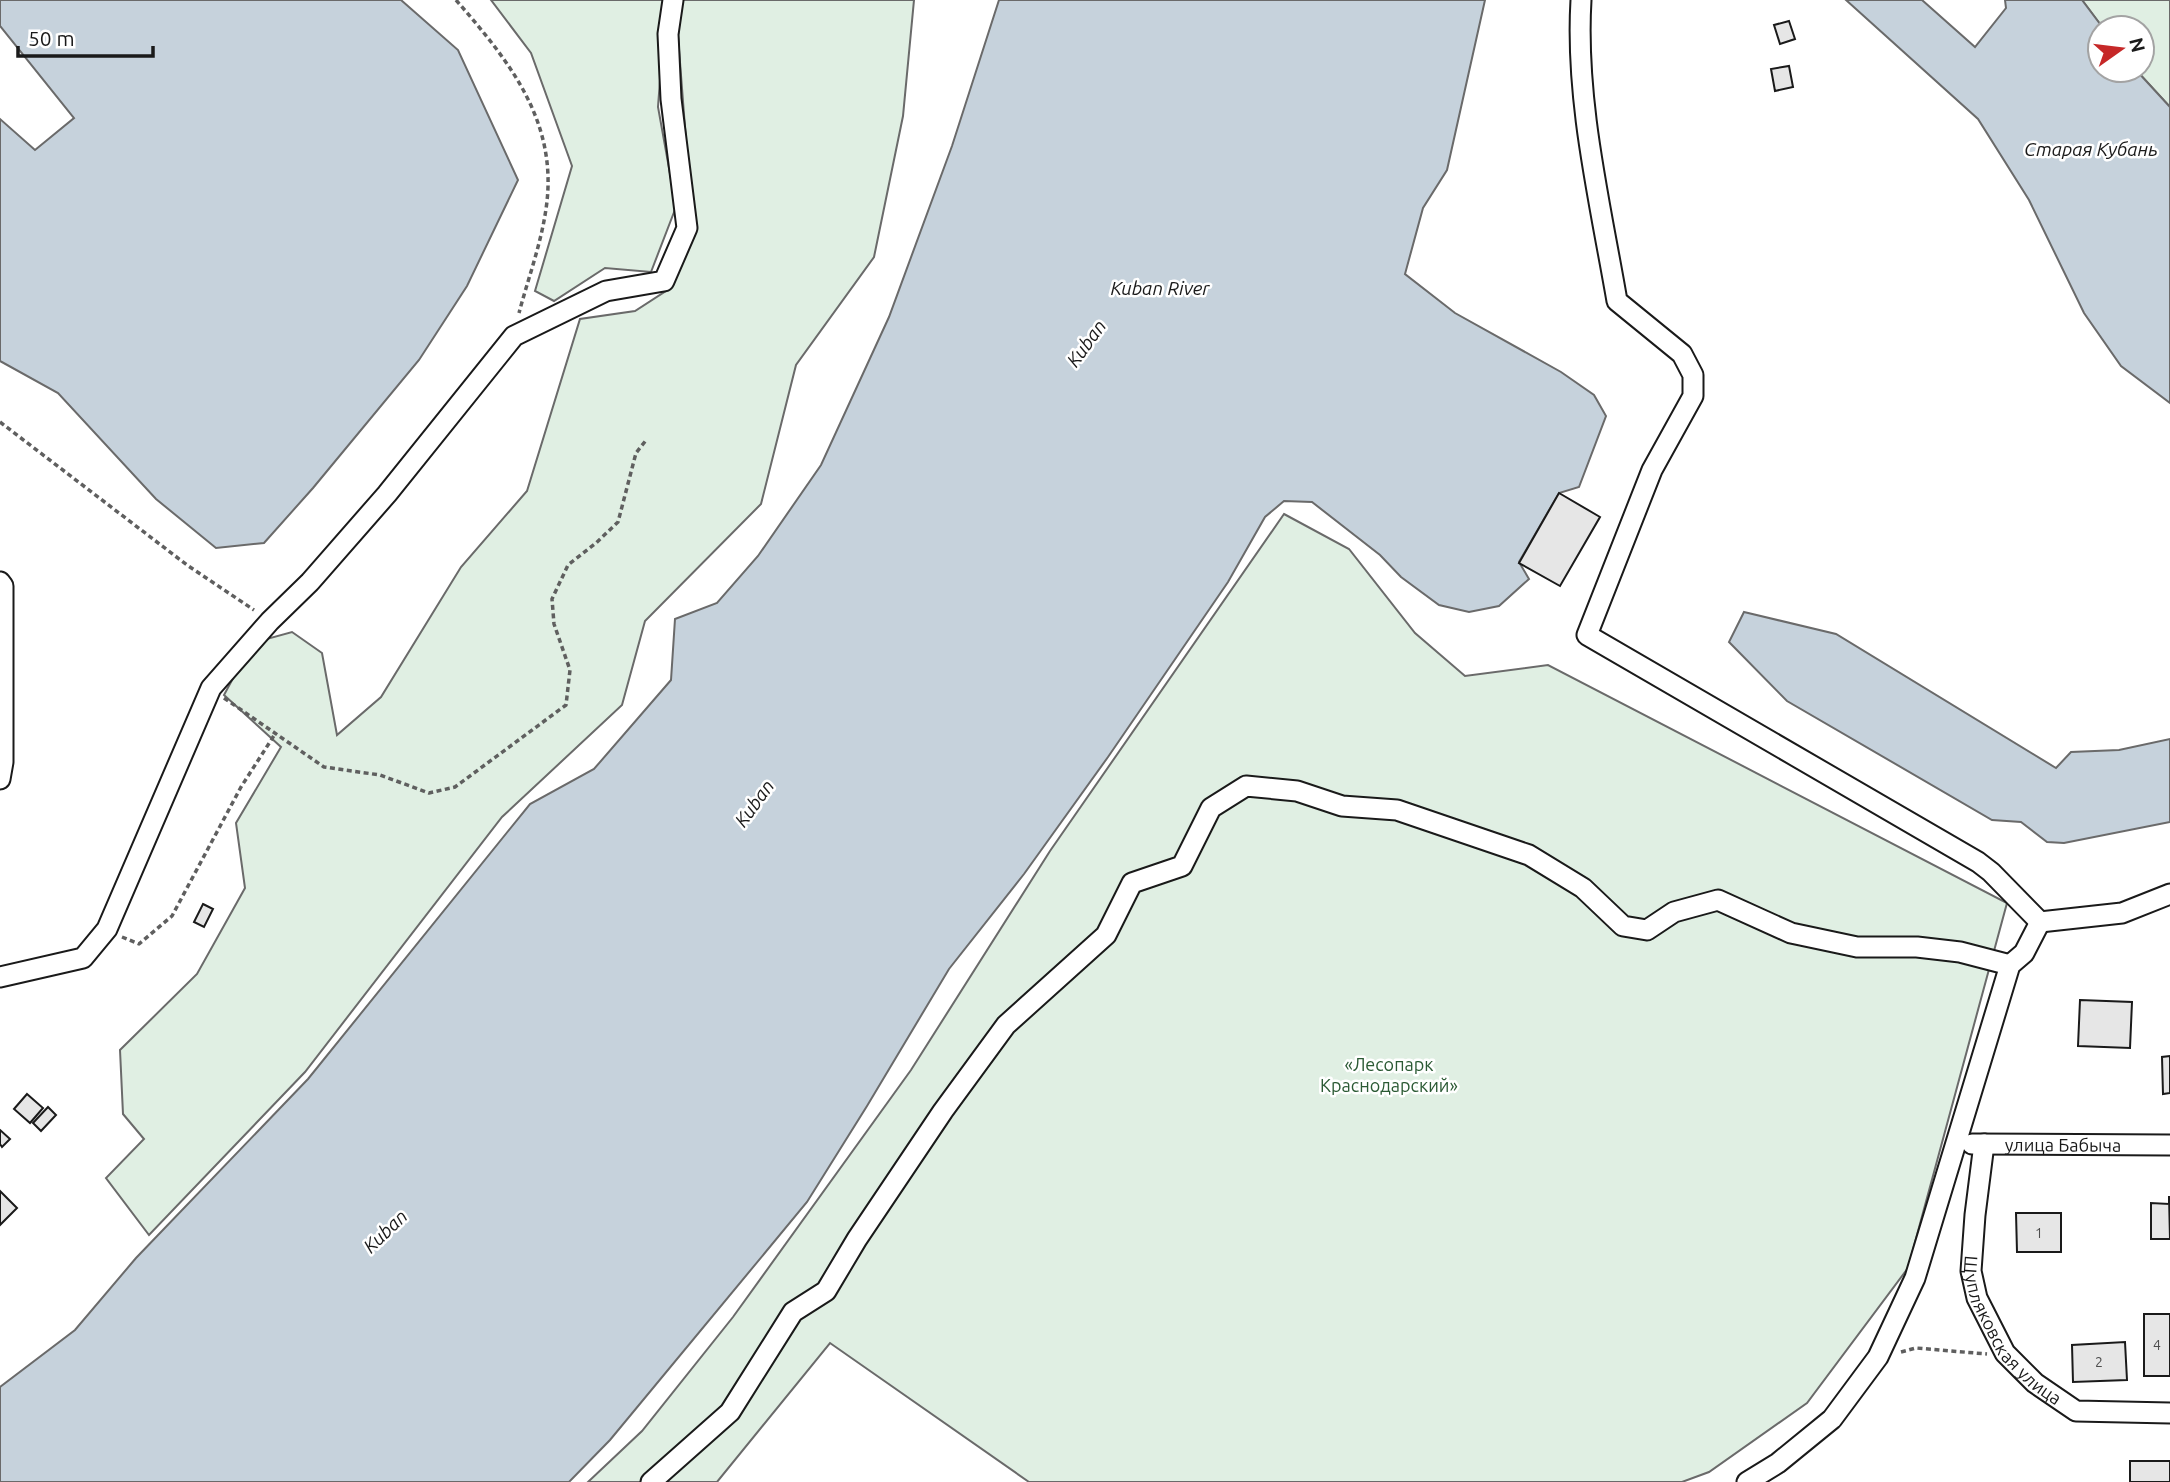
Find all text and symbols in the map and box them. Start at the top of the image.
scale bar [18,14,152,58]
north arrow [2086,14,2156,84]
text: 50 m [28,26,75,50]
text: N [2125,35,2150,54]
water label: Старая Кубань [2024,138,2158,160]
water label: Kuban River [1110,277,1210,299]
water label: Kuban [1062,315,1110,371]
water label: Kuban [730,775,778,831]
park label: «Лесопарк Краснодарский» [1320,1054,1458,1095]
street label: улица Бабыча [2005,1134,2121,1155]
water label: Kuban [358,1205,412,1257]
house number: 1 [2035,1225,2043,1241]
street label: Щупляковская улица [1961,1255,2065,1408]
house number: 4 [2153,1337,2161,1353]
house number: 2 [2095,1354,2103,1370]

